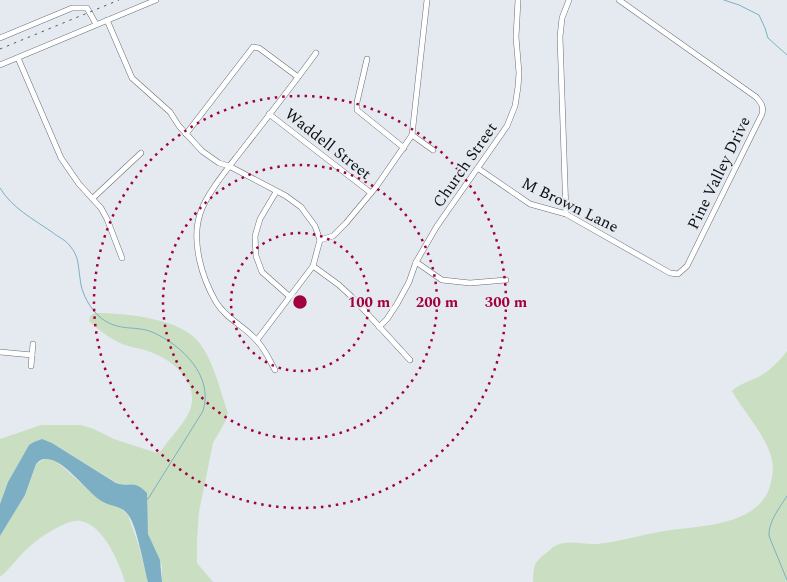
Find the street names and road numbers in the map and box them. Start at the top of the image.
street label: Waddell Street [280,102,377,186]
street label: Pine Valley Drive [681,112,757,234]
street label: Church Street [427,117,503,213]
street label: M Brown Lane [517,171,623,239]

